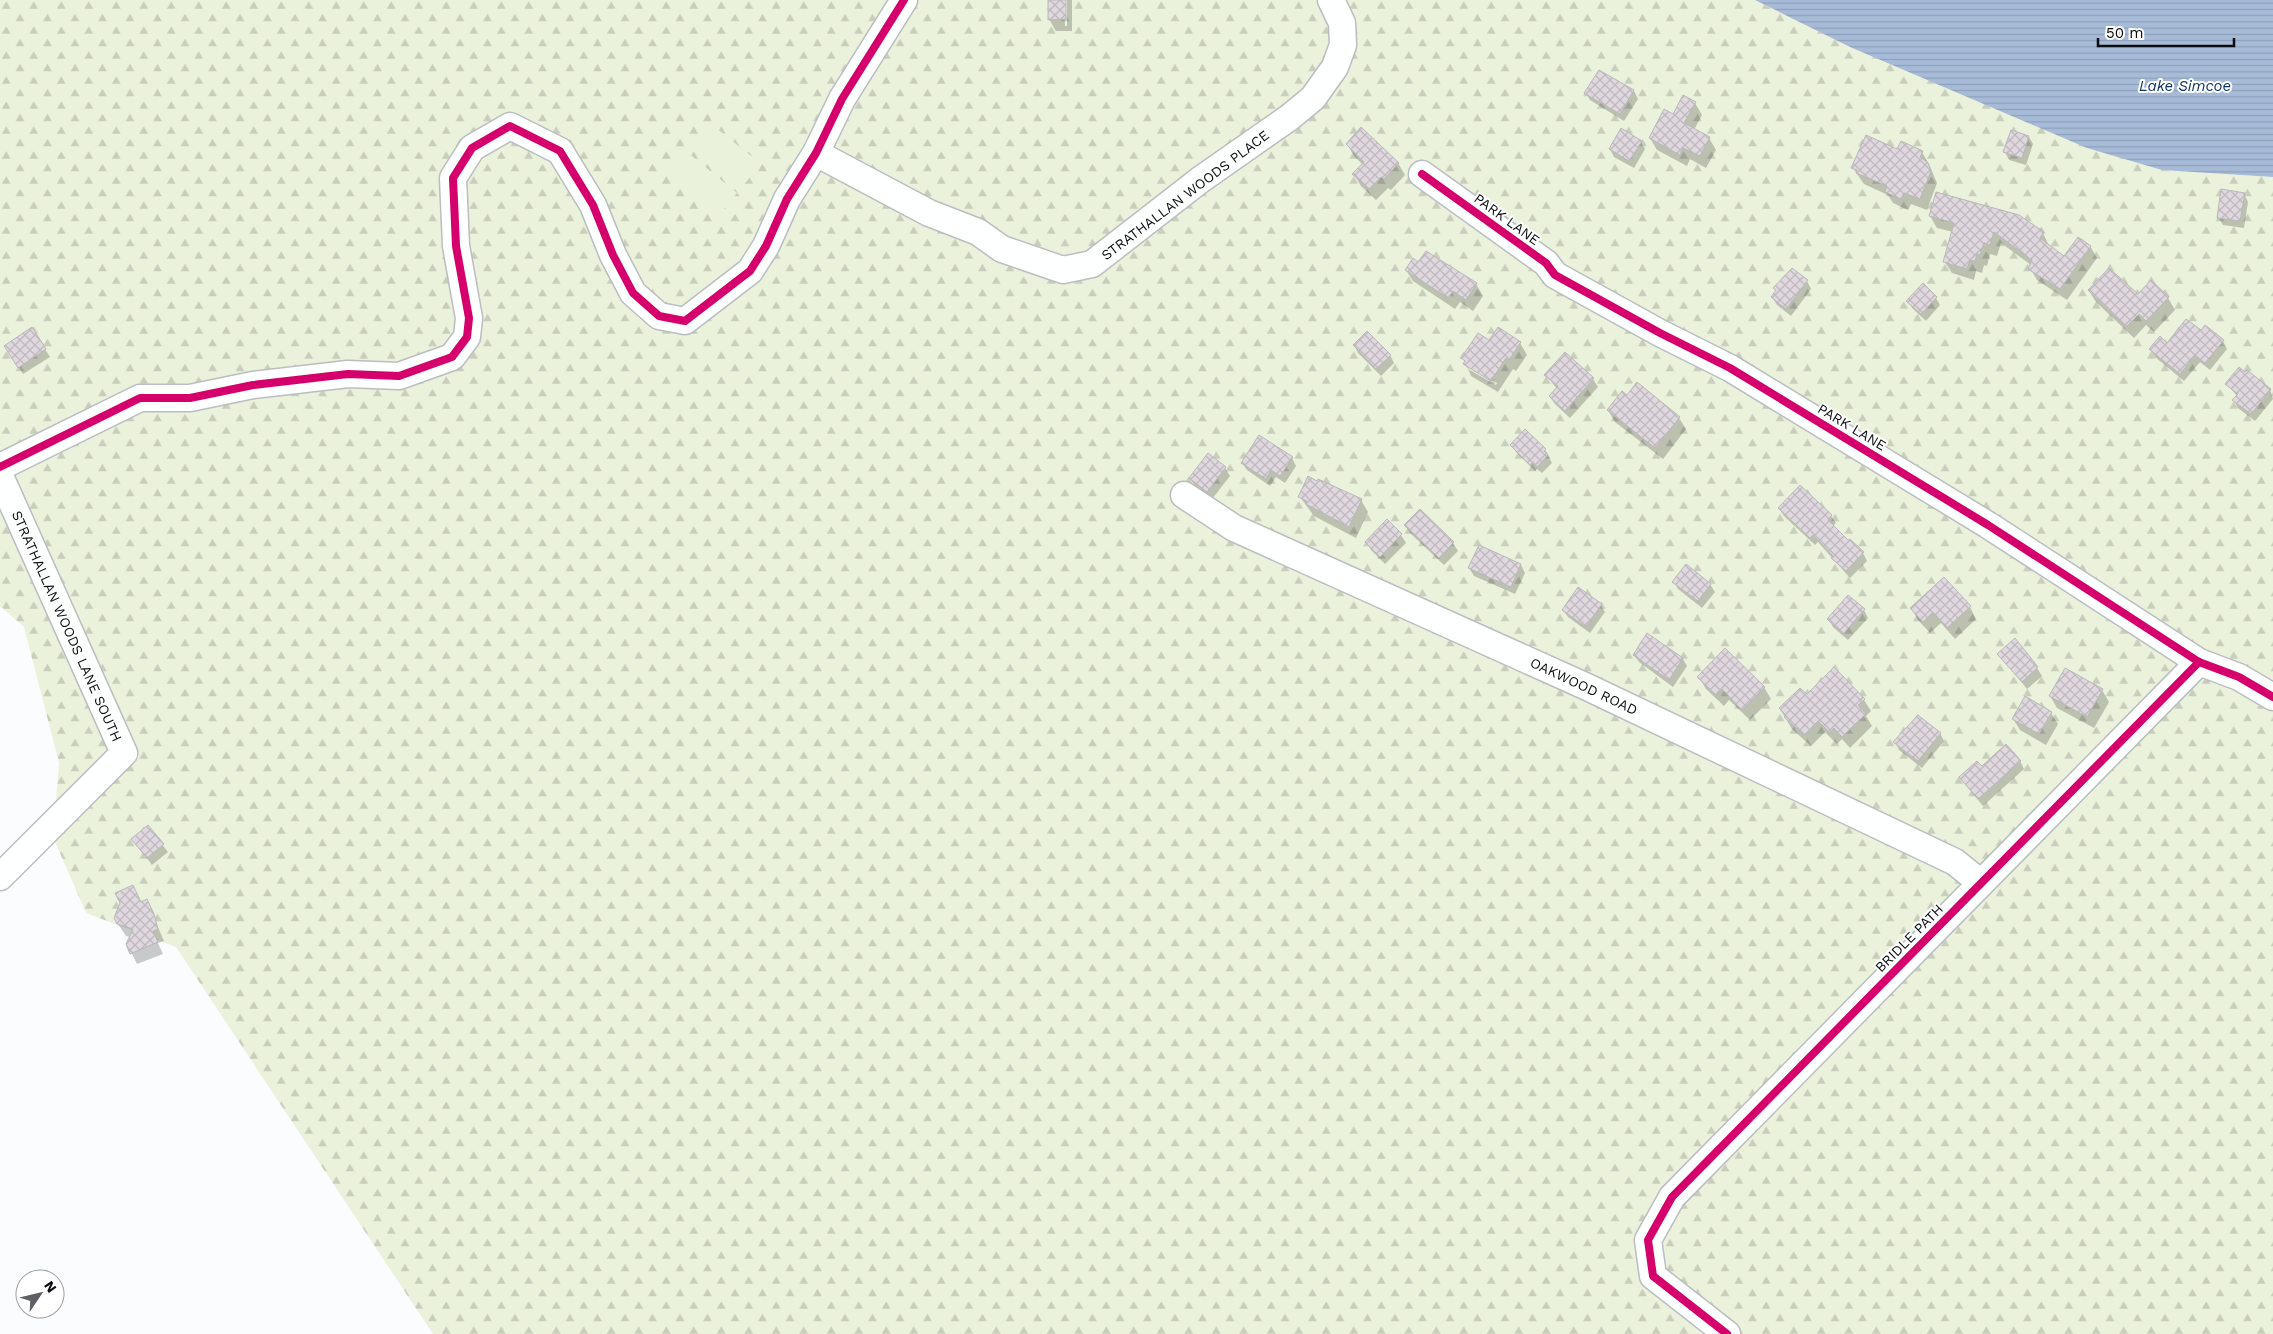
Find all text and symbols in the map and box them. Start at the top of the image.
scale bar [2098,15,2234,47]
text: 50 m [2106,24,2143,42]
water label: Lake Simcoe [2139,77,2231,95]
street label: STRATHALLAN WOODS PLACE [1098,127,1272,263]
street label: PARK LANE [1471,190,1543,248]
street label: PARK LANE [1815,400,1889,454]
street label: STRATHALLAN WOODS LANE SOUTH [9,508,125,744]
street label: OAKWOOD ROAD [1528,654,1640,718]
street label: BRIDLE PATH [1872,901,1946,975]
north arrow [15,1269,65,1319]
text: N [41,1278,60,1295]

